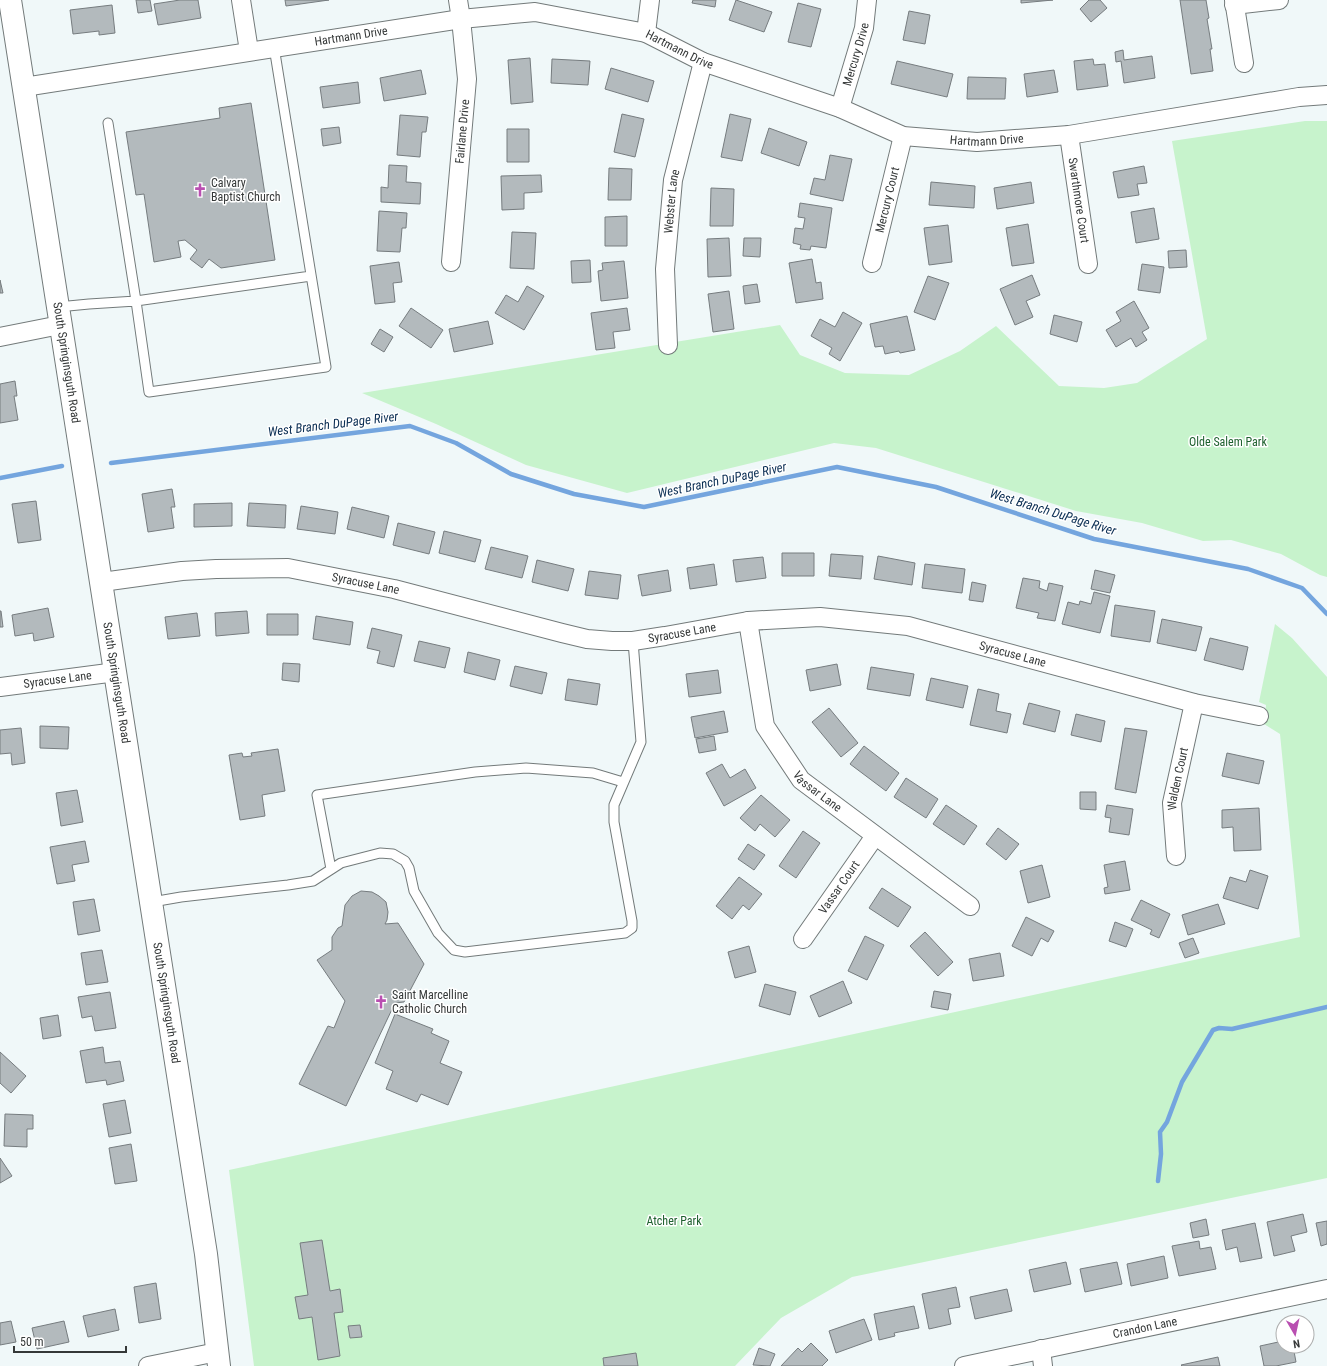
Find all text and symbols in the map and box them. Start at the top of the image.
street label: Mercury Drive [840,22,872,88]
street label: Hartmann Drive [313,23,389,49]
street label: Hartmann Drive [643,27,715,72]
street label: Fairlane Drive [453,98,472,164]
street label: Hartmann Drive [949,131,1024,149]
street label: Swarthmore Court [1065,157,1092,244]
street label: Mercury Court [873,165,902,234]
street label: Webster Lane [661,167,683,234]
place label: Calvary Baptist Church [211,176,281,204]
church icon: Calvary Baptist Church [192,182,208,198]
street label: South Springinsguth Road [50,301,83,424]
water label: West Branch DuPage River [267,408,400,439]
park label: Olde Salem Park [1189,435,1268,449]
water label: West Branch DuPage River [656,459,789,501]
water label: West Branch DuPage River [988,486,1119,539]
street label: Syracuse Lane [331,570,401,597]
street label: Syracuse Lane [647,620,717,646]
street label: South Springinsguth Road [100,621,133,744]
street label: Syracuse Lane [978,639,1048,670]
street label: Syracuse Lane [23,668,93,691]
street label: Walden Court [1165,746,1191,811]
street label: Vassar Lane [790,768,845,815]
street label: Vassar Court [816,858,863,917]
street label: South Springinsguth Road [150,941,183,1064]
place label: Saint Marcelline Catholic Church [392,988,468,1016]
church icon: Saint Marcelline Catholic Church [373,994,389,1010]
park label: Atcher Park [646,1214,702,1228]
street label: Crandon Lane [1112,1314,1179,1341]
north arrow [1275,1314,1315,1354]
scale bar [14,1328,126,1354]
text: 50 m [20,1335,44,1349]
text: N [1292,1336,1301,1350]

